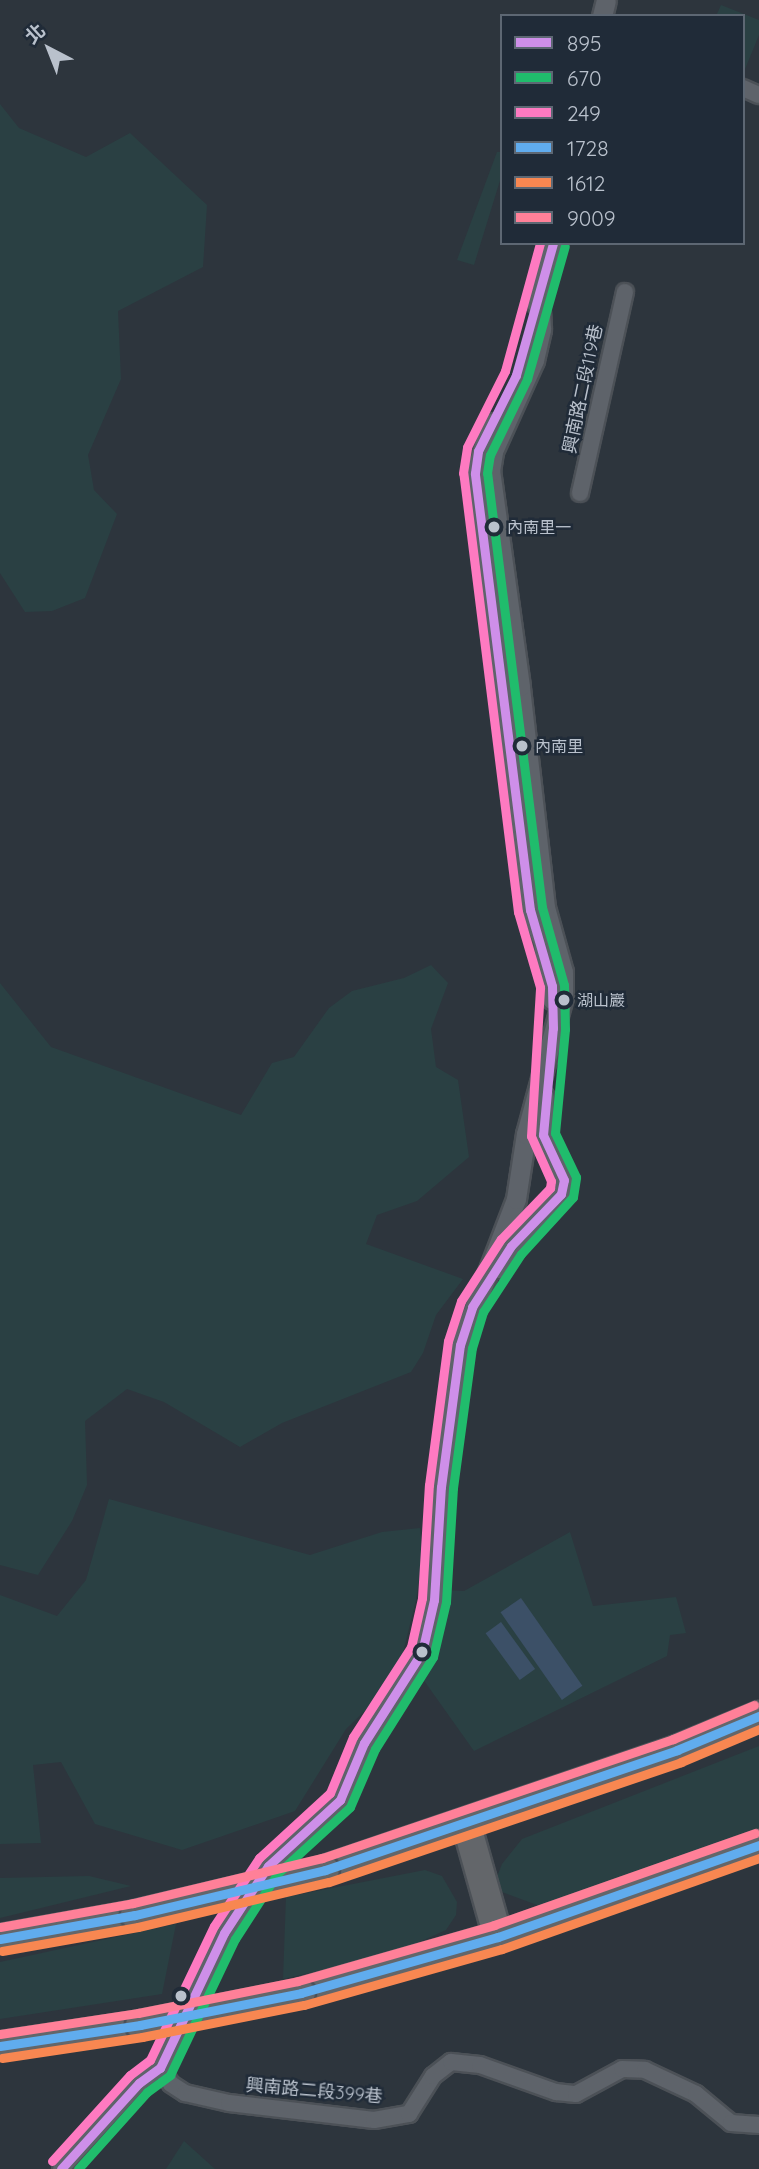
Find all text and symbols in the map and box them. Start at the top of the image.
north arrow [14,14,84,84]
legend [500,14,745,245]
text: 北 [20,18,50,49]
text: 895 [567,30,602,56]
text: 670 [567,65,602,91]
text: 249 [567,100,601,126]
text: 1728 [567,135,609,161]
text: 1612 [567,170,605,196]
text: 9009 [567,205,615,231]
street label: 興南路二段119巷 [559,323,607,455]
place label: 內南里一 [507,517,571,537]
marker: 內南里一 [487,520,501,534]
place label: 內南里 [535,736,583,756]
marker: 內南里 [515,739,529,753]
place label: 湖山巖 [577,990,625,1010]
marker: 湖山巖 [557,993,571,1007]
unlabelled marker [415,1645,429,1659]
unlabelled marker [174,1989,188,2003]
street label: 興南路二段399巷 [245,2074,383,2108]

